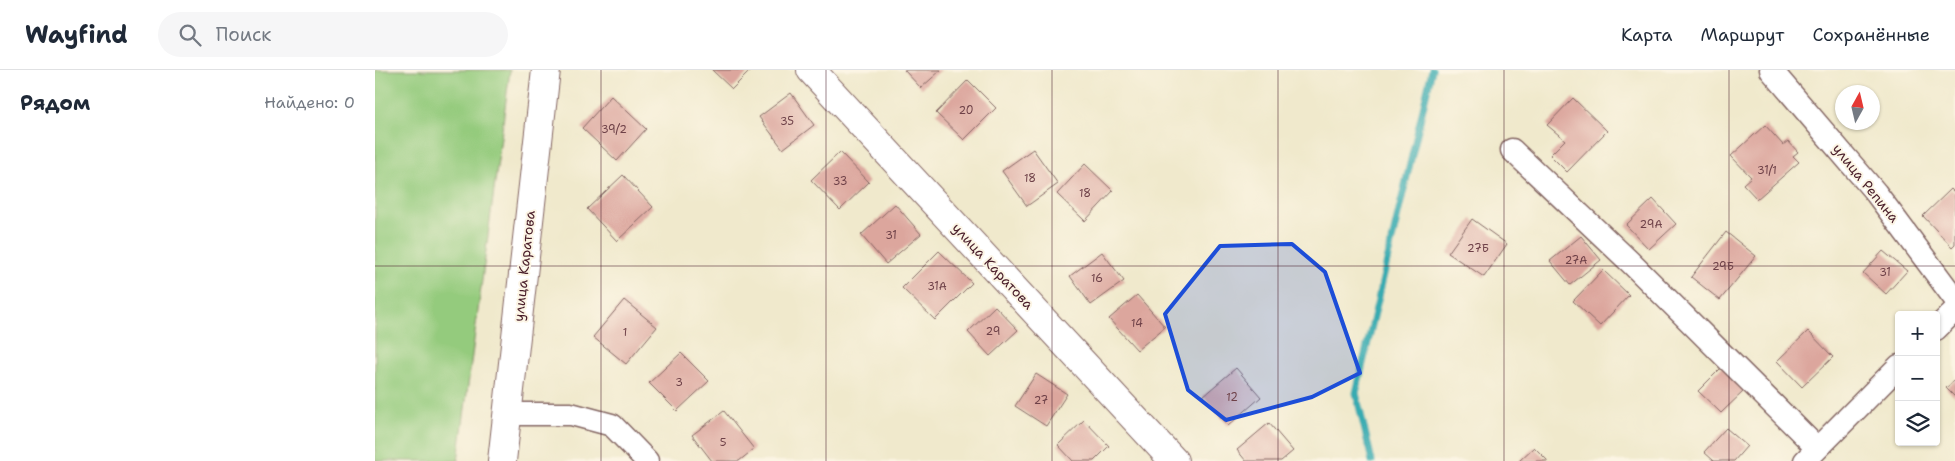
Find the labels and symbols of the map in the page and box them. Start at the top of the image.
north arrow [1835,85,1880,130]
house number: 20 [958,103,974,118]
house number: 35 [780,114,794,129]
house number: 39/2 [601,122,627,137]
street label: улица Репина [1829,140,1904,226]
house number: 31/1 [1757,163,1777,178]
house number: 18 [1024,171,1036,186]
house number: 33 [833,174,847,189]
house number: 18 [1079,186,1091,201]
street label: улица Каратова [509,209,539,322]
house number: 29А [1640,217,1662,232]
street label: улица Каратова [948,219,1038,313]
house number: 31 [885,228,897,243]
house number: 27Б [1467,241,1489,256]
house number: 27А [1565,253,1587,268]
house number: 29Б [1712,259,1734,274]
house number: 31 [1879,265,1891,280]
house number: 16 [1091,271,1103,286]
house number: 31А [927,279,947,294]
house number: 14 [1131,316,1143,331]
house number: 29 [986,324,1000,339]
house number: 1 [623,325,627,340]
house number: 3 [675,375,683,390]
house number: 12 [1226,390,1238,405]
house number: 27 [1034,393,1049,408]
house number: 5 [720,435,727,450]

